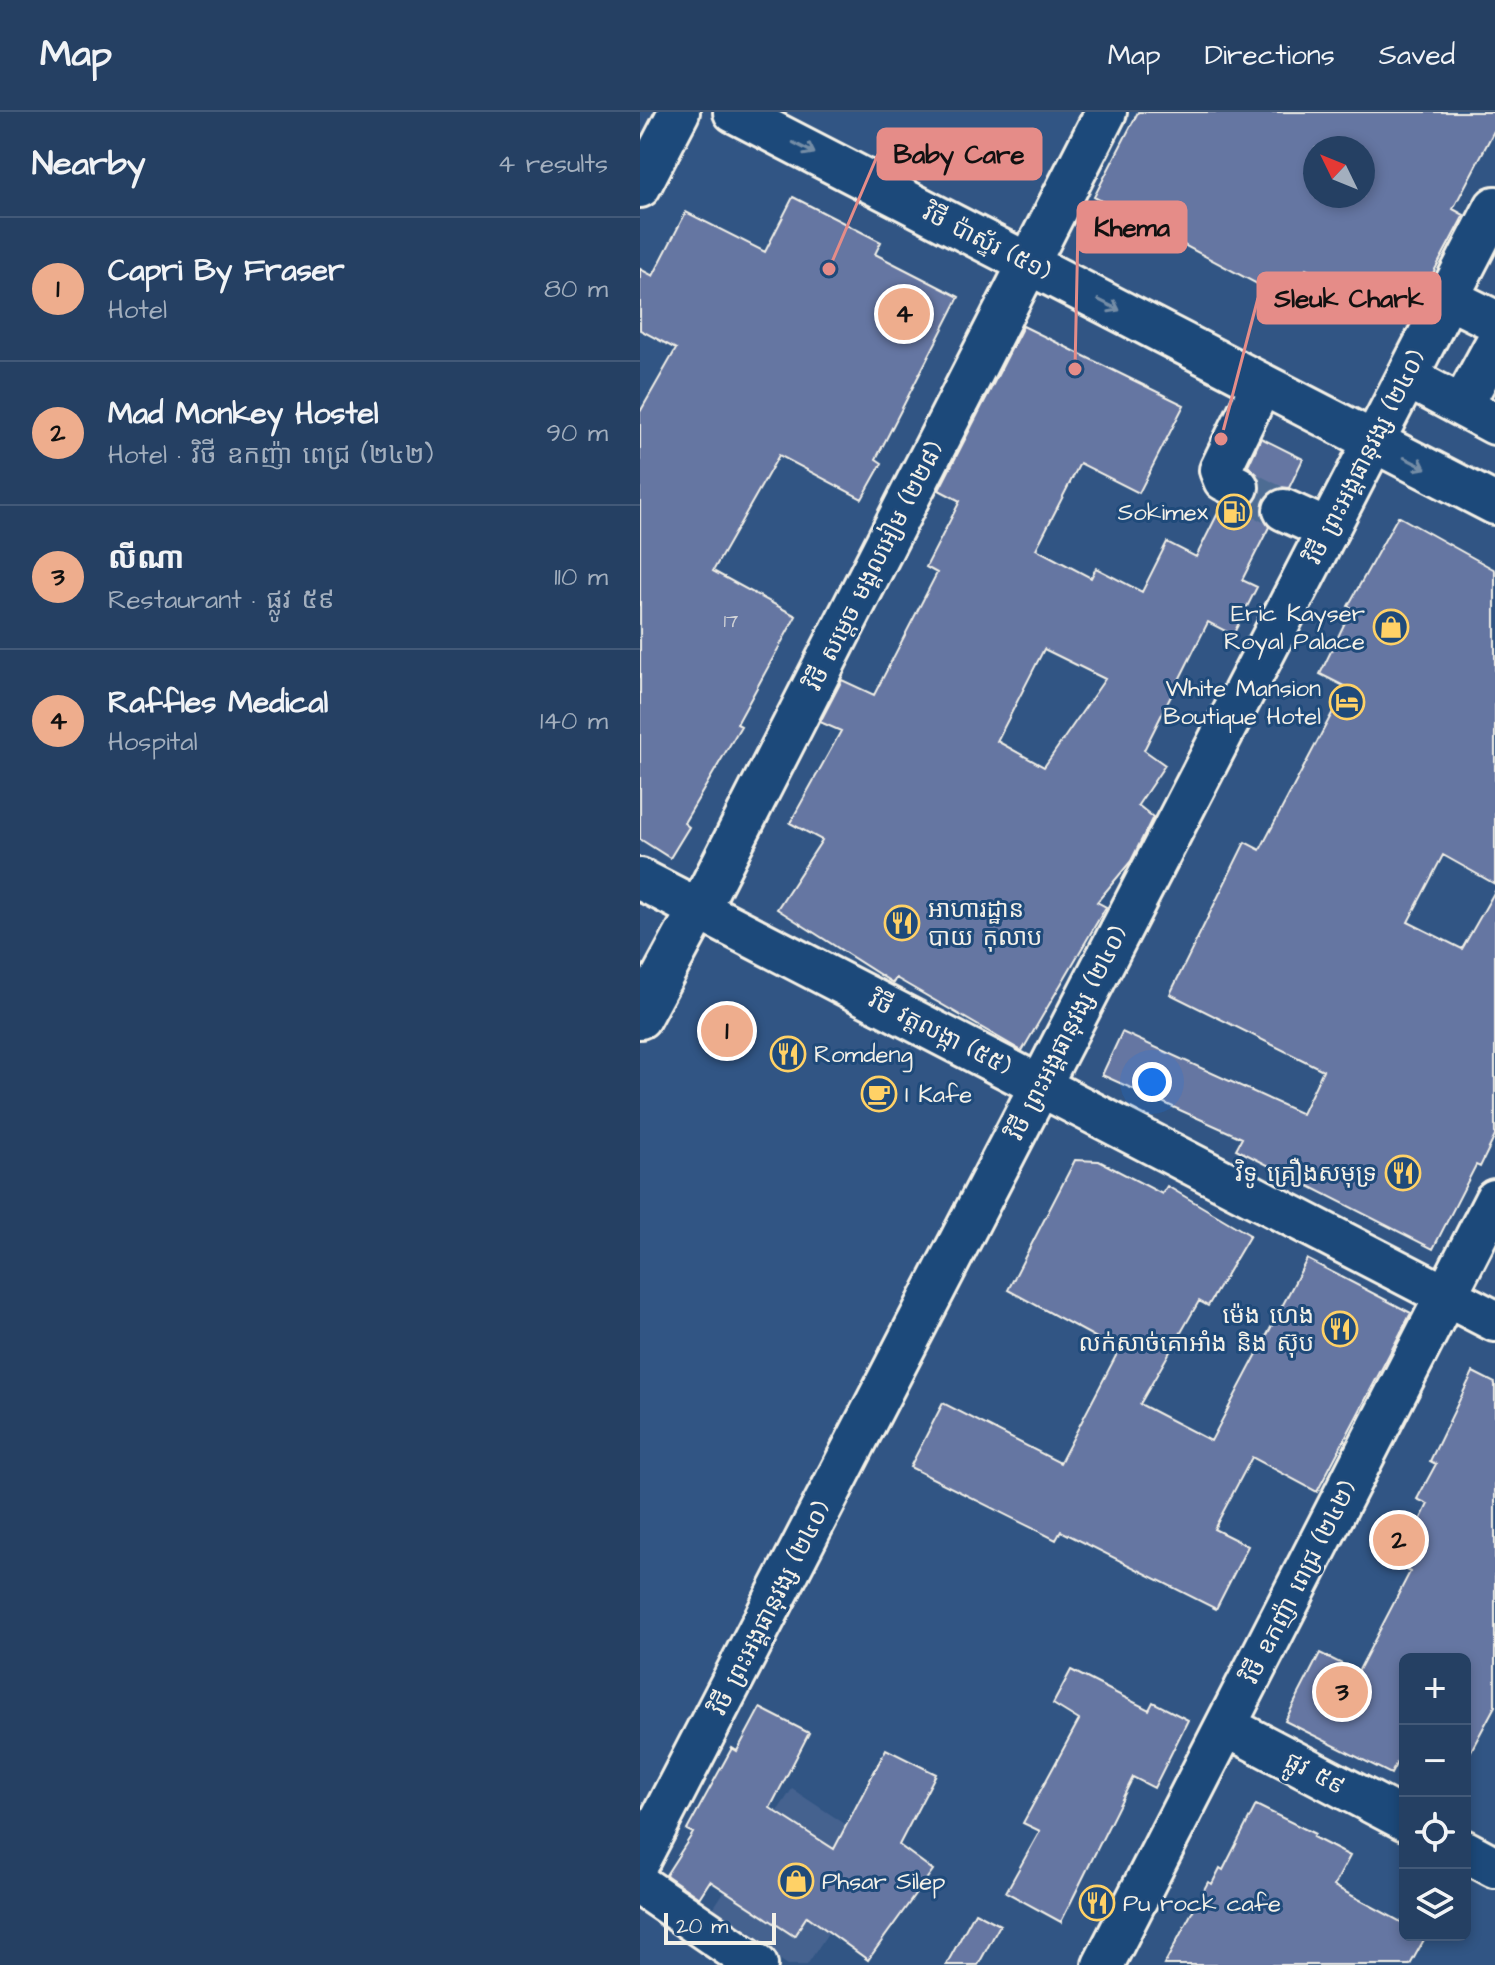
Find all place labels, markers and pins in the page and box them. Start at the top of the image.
callout: Baby Care [878,129,1041,179]
callout: Khema [1078,202,1186,252]
callout: Sleuk Chark [1258,273,1440,323]
pin: 4 [878,284,930,344]
fuel station icon: Sokimex [1215,493,1253,531]
place label: Sokimex [1118,496,1209,530]
place label: Eric Kayser Royal Palace [1224,597,1365,660]
shop icon: Eric Kayser Royal Palace [1372,608,1410,646]
place label: White Mansion Boutique Hotel [1163,672,1321,734]
hotel icon: White Mansion Boutique Hotel [1328,683,1366,721]
place label: អាហារដ្ឋាន បាយ កុលាប [928,893,1042,955]
restaurant icon: អាហារដ្ឋាន បាយ កុលាប [883,904,921,942]
pin: 1 [701,1001,753,1061]
restaurant icon: Romdeng [769,1035,807,1073]
place label: Romdeng [814,1038,913,1073]
cafe icon: I Kafe [860,1075,898,1113]
place label: I Kafe [905,1078,972,1112]
restaurant icon: វិទូ គ្រឿងសមុទ្រ [1384,1154,1422,1192]
place label: វិទូ គ្រឿងសមុទ្រ [1235,1157,1377,1191]
place label: ម៉េង ហេង លក់សាច់គោអាំង និង ស៊ុប [1079,1299,1314,1361]
restaurant icon: ម៉េង ហេង លក់សាច់គោអាំង និង ស៊ុប [1321,1310,1359,1348]
pin: 2 [1373,1510,1425,1570]
pin: 3 [1316,1662,1368,1722]
shop icon: Phsar Silep [777,1862,815,1900]
place label: Phsar Silep [822,1865,945,1899]
restaurant icon: Pu rock cafe [1078,1884,1116,1922]
place label: Pu rock cafe [1123,1887,1281,1921]

